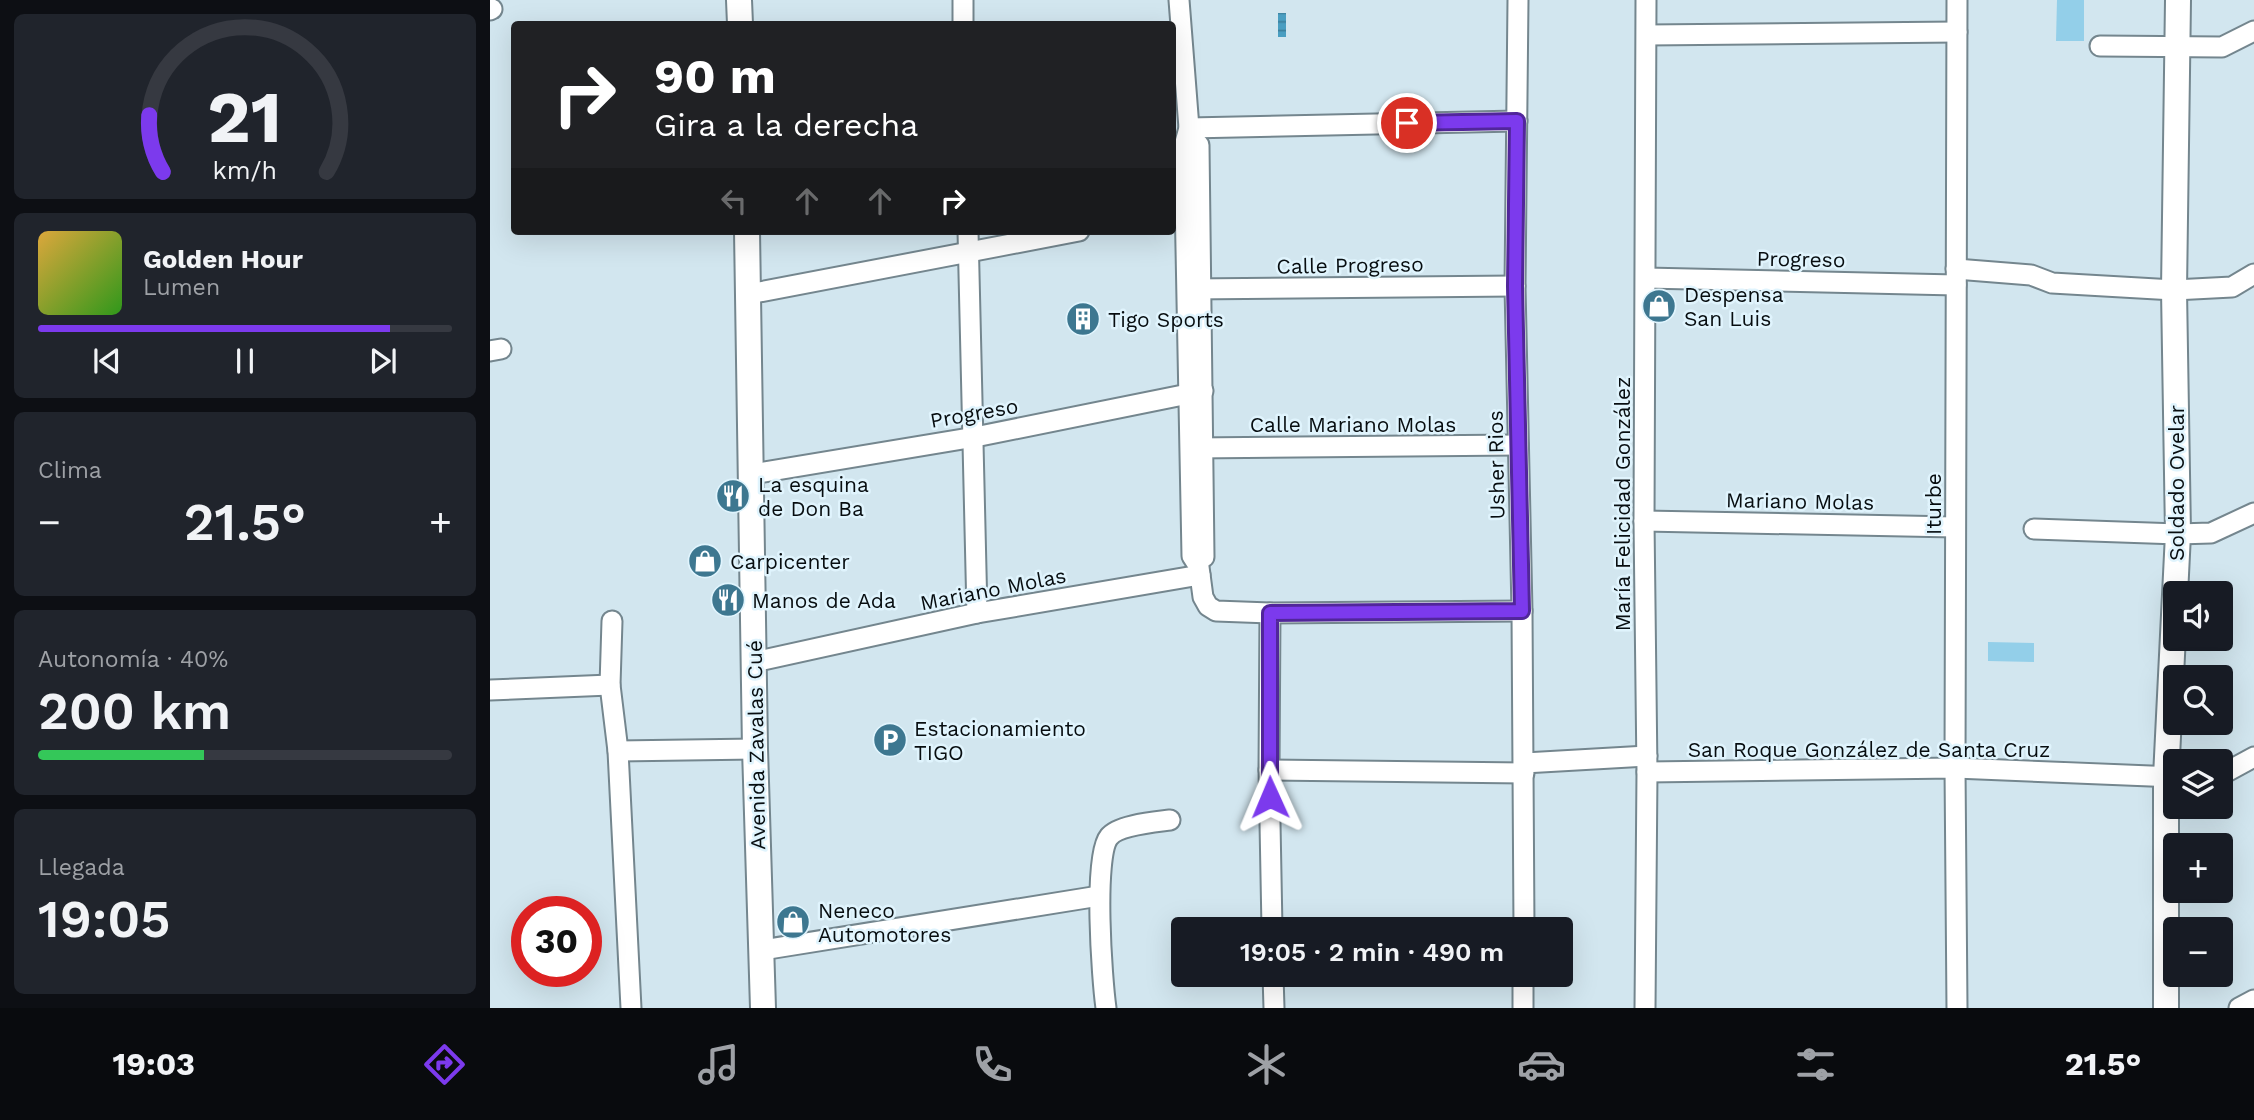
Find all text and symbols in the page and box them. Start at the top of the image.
text: 90 m [654,47,776,105]
icon: right [539,49,630,140]
text: 21 [208,75,282,161]
pin [1377,93,1437,153]
icon: arrive [1388,104,1426,142]
text: Gira a la derecha [654,106,918,144]
text: km/h [213,156,277,185]
icon: left [715,182,753,220]
icon: ahead [788,182,826,220]
icon: ahead [861,182,899,220]
icon: right [934,182,972,220]
text: Golden Hour [143,244,303,274]
street label: Progreso [1756,246,1846,272]
street label: Calle Progreso [1276,251,1424,279]
text: Lumen [143,274,220,301]
place label: Despensa San Luis [1684,282,1784,331]
shop icon: Despensa San Luis [1640,287,1678,325]
building icon: Tigo Sports [1064,300,1102,338]
place label: Tigo Sports [1108,307,1224,332]
icon: previous [88,342,126,380]
icon: pause [226,342,264,380]
icon: next [364,342,402,380]
street label: María Felicidad González [1610,377,1635,631]
street label: Progreso [928,393,1020,433]
street label: Soldado Ovelar [2164,405,2189,561]
street label: Usher Rios [1483,410,1509,520]
street label: Calle Mariano Molas [1250,412,1456,437]
text: Clima [38,457,102,484]
place label: La esquina de Don Ba [758,472,869,521]
street label: Iturbe [1921,473,1946,535]
restaurant icon: La esquina de Don Ba [714,477,752,515]
street label: Mariano Molas [1726,487,1874,515]
text: 21.5° [184,492,306,553]
text: − [38,500,61,544]
text: + [429,500,452,544]
shop icon: Carpicenter [686,542,724,580]
place label: Carpicenter [730,549,850,574]
street label: Mariano Molas [918,563,1068,615]
restaurant icon: Manos de Ada [709,581,747,619]
map controls [2163,581,2233,987]
button: sound [2163,581,2233,651]
place label: Manos de Ada [752,588,896,613]
street label: Avenida Zavalas Cué [742,640,770,850]
text: Autonomía · 40% [38,646,228,673]
button: search [2163,665,2233,735]
text: 200 km [38,681,231,742]
place label: Estacionamiento TIGO [914,716,1086,765]
parking icon: Estacionamiento TIGO [871,721,909,759]
street label: San Roque González de Santa Cruz [1688,737,2050,762]
button: layers [2163,749,2233,819]
position arrow [1233,760,1307,834]
button: + [2163,833,2233,903]
text: Llegada [38,854,125,881]
text: 19:05 [38,889,170,950]
speed limit sign: 30 [511,896,602,987]
place label: Neneco Automotores [818,898,951,947]
shop icon: Neneco Automotores [774,903,812,941]
button: − [2163,917,2233,987]
text: 19:05 · 2 min · 490 m [1240,937,1504,967]
icon: directions [420,1040,469,1089]
icon: music [694,1040,743,1089]
icon: phone [968,1040,1017,1089]
icon: climate [1242,1040,1291,1089]
icon: car [1517,1040,1566,1089]
icon: filters [1791,1040,1840,1089]
text: 19:03 [113,1045,195,1083]
text: 21.5° [2065,1045,2141,1083]

